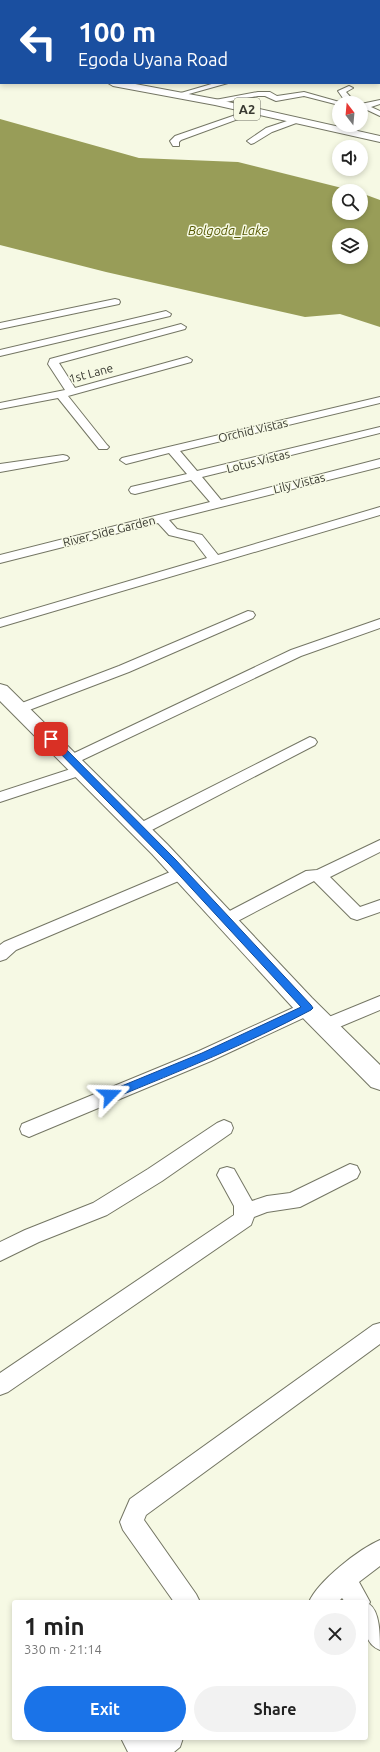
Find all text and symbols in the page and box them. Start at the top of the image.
icon: left [12,16,64,68]
text: 100 m [78,16,156,47]
text: Egoda Uyana Road [78,49,228,69]
north arrow [332,96,368,132]
map controls [332,96,368,264]
road number: A2 [234,98,260,120]
button: sound [332,140,368,176]
button: search [332,184,368,220]
water label: Bolgoda_Lake [188,223,268,238]
button: layers [332,228,368,264]
street label: 1st Lane [67,361,115,385]
street label: Orchid Vistas [217,416,289,444]
street label: Lotus Vistas [225,447,291,475]
street label: Lily Vistas [272,470,326,496]
street label: River Side Garden [61,513,157,549]
pin [34,722,68,756]
icon: arrive [40,728,62,750]
position arrow [89,1074,131,1116]
text: 1 min [24,1613,85,1640]
button: close [314,1613,356,1655]
text: 330 m · 21:14 [24,1642,102,1656]
button: Exit [24,1686,186,1732]
button: Share [194,1686,356,1732]

